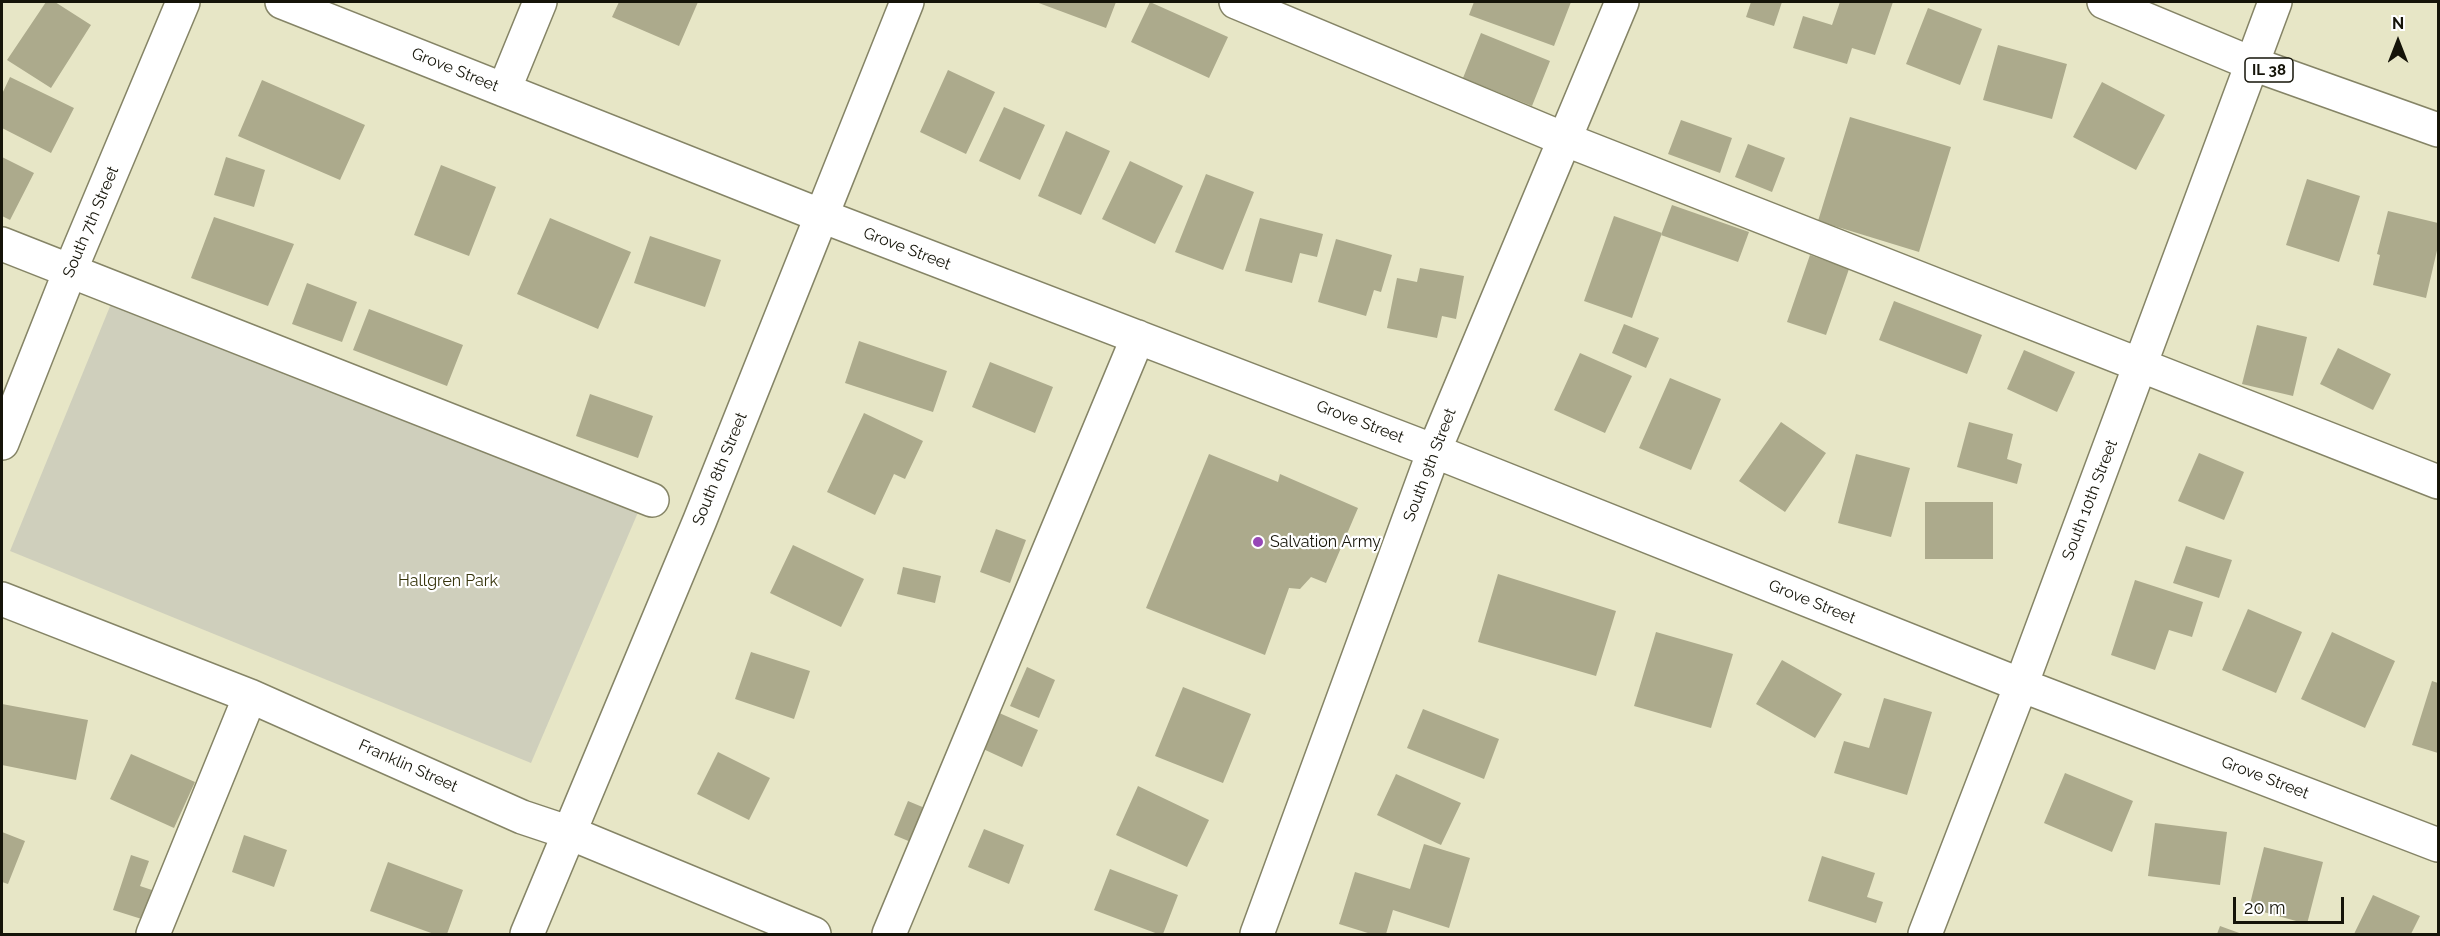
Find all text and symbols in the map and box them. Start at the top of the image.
north arrow [2368,12,2428,72]
text: N [2392,14,2404,33]
street label: Grove Street [409,44,501,96]
road number: IL 38 [2245,58,2293,82]
street label: South 7th Street [59,163,123,281]
street label: Grove Street [861,224,953,274]
street label: Grove Street [1314,397,1406,447]
street label: South 9th Street [1400,406,1460,524]
street label: South 8th Street [689,410,751,528]
street label: South 10th Street [2058,437,2122,563]
place label: Salvation Army [1270,532,1381,552]
marker: Salvation Army [1251,535,1265,549]
park label: Hallgren Park [398,571,498,591]
street label: Grove Street [1766,576,1858,628]
street label: Franklin Street [355,736,461,796]
street label: Grove Street [2219,753,2311,803]
scale bar [2236,885,2347,923]
text: 20 m [2244,897,2286,918]

